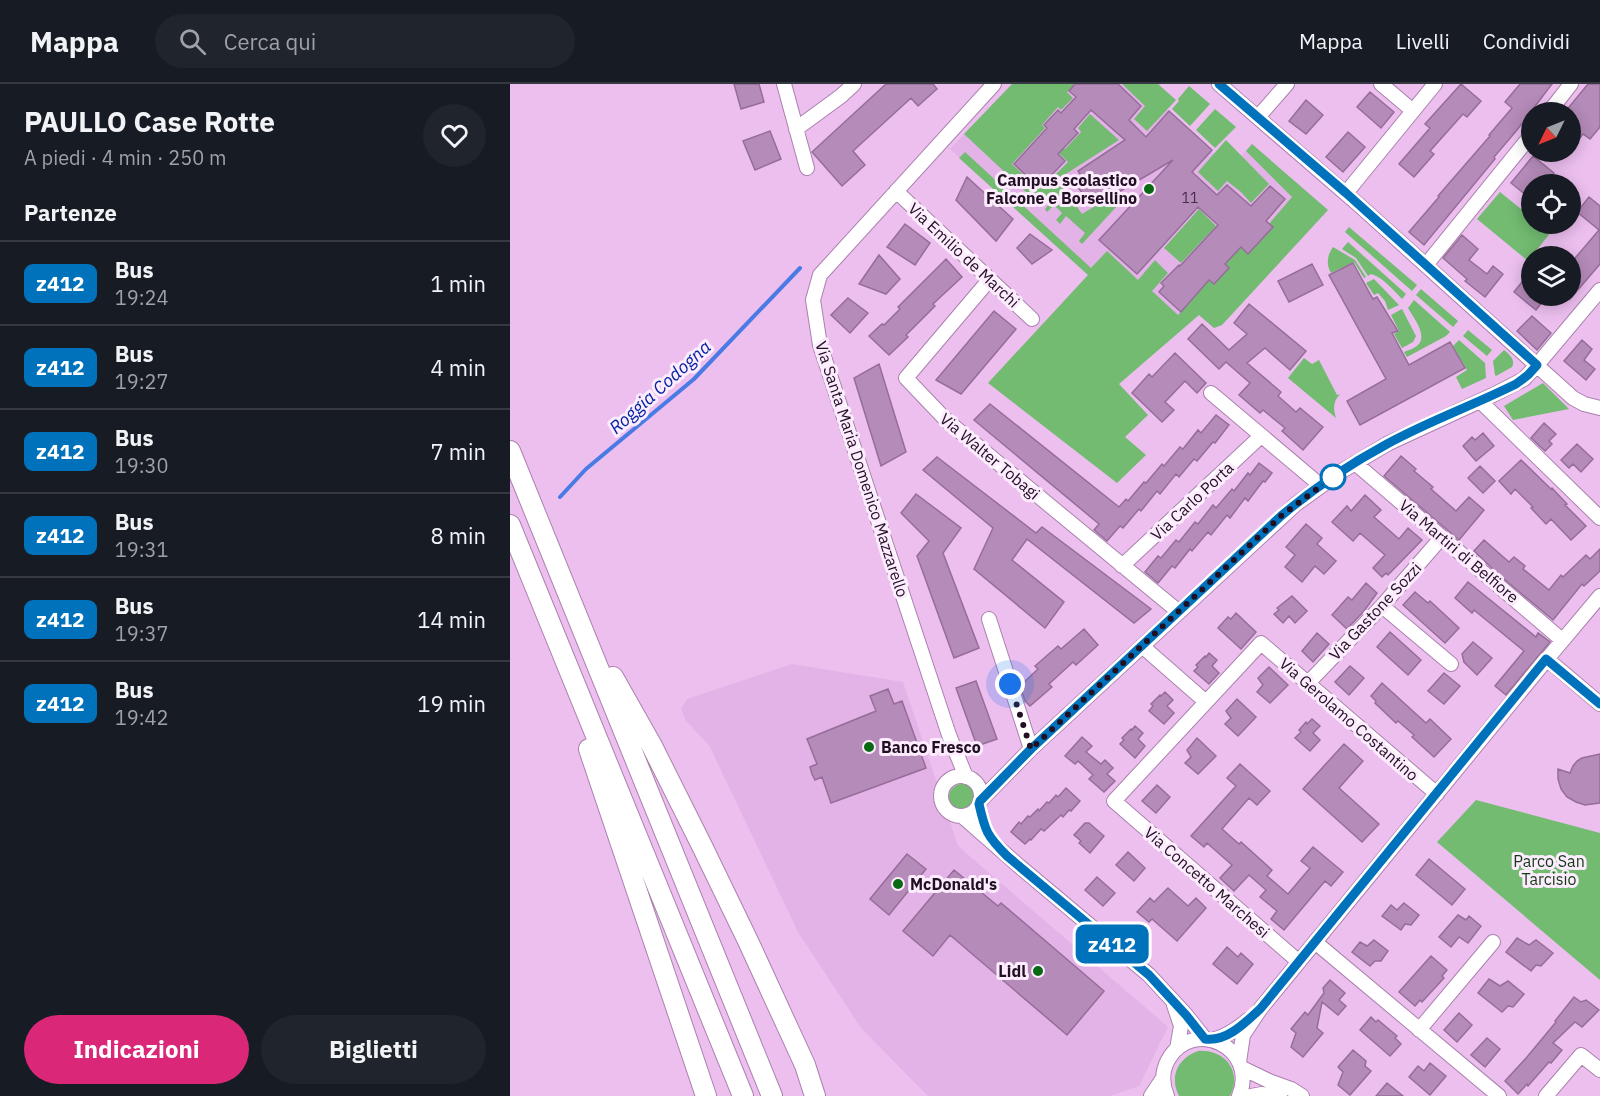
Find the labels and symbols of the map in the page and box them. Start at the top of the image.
north arrow [1521,102,1581,162]
place label: Campus scolastico Falcone e Borsellino [986,170,1137,208]
marker: Campus scolastico Falcone e Borsellino [1142,182,1156,196]
house number: 11 [1182,189,1198,207]
street label: Via Emilio de Marchi [904,198,1024,312]
water label: Roggia Codogna [604,335,716,439]
street label: Via Santa Maria Domenico Mazzarello [811,338,913,600]
street label: Via Walter Tobagi [936,408,1044,504]
street label: Via Carlo Porta [1146,457,1238,544]
unlabelled marker [1320,464,1346,490]
street label: Via Martiri di Belfiore [1395,495,1523,607]
street label: Via Gastone Sozzi [1325,558,1425,664]
street label: Via Gerolamo Costantino [1275,653,1423,785]
your location [995,669,1025,699]
place label: Banco Fresco [881,737,981,757]
marker: Banco Fresco [862,740,876,754]
street label: Via Concetto Marchesi [1140,822,1274,942]
park label: Parco San Tarcisio [1513,851,1585,889]
place label: McDonald's [910,874,997,894]
marker: McDonald's [891,877,905,891]
line badge: z412 [1070,924,1154,964]
place label: Lidl [998,961,1026,981]
marker: Lidl [1031,964,1045,978]

